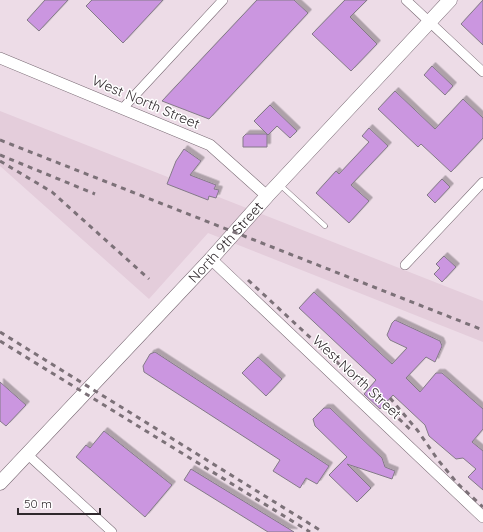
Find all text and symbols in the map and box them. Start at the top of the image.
street label: West North Street [89,71,203,133]
street label: North 9th Street [184,198,267,287]
street label: West North Street [309,331,405,423]
scale bar [18,490,100,516]
text: 50 m [24,496,52,511]

